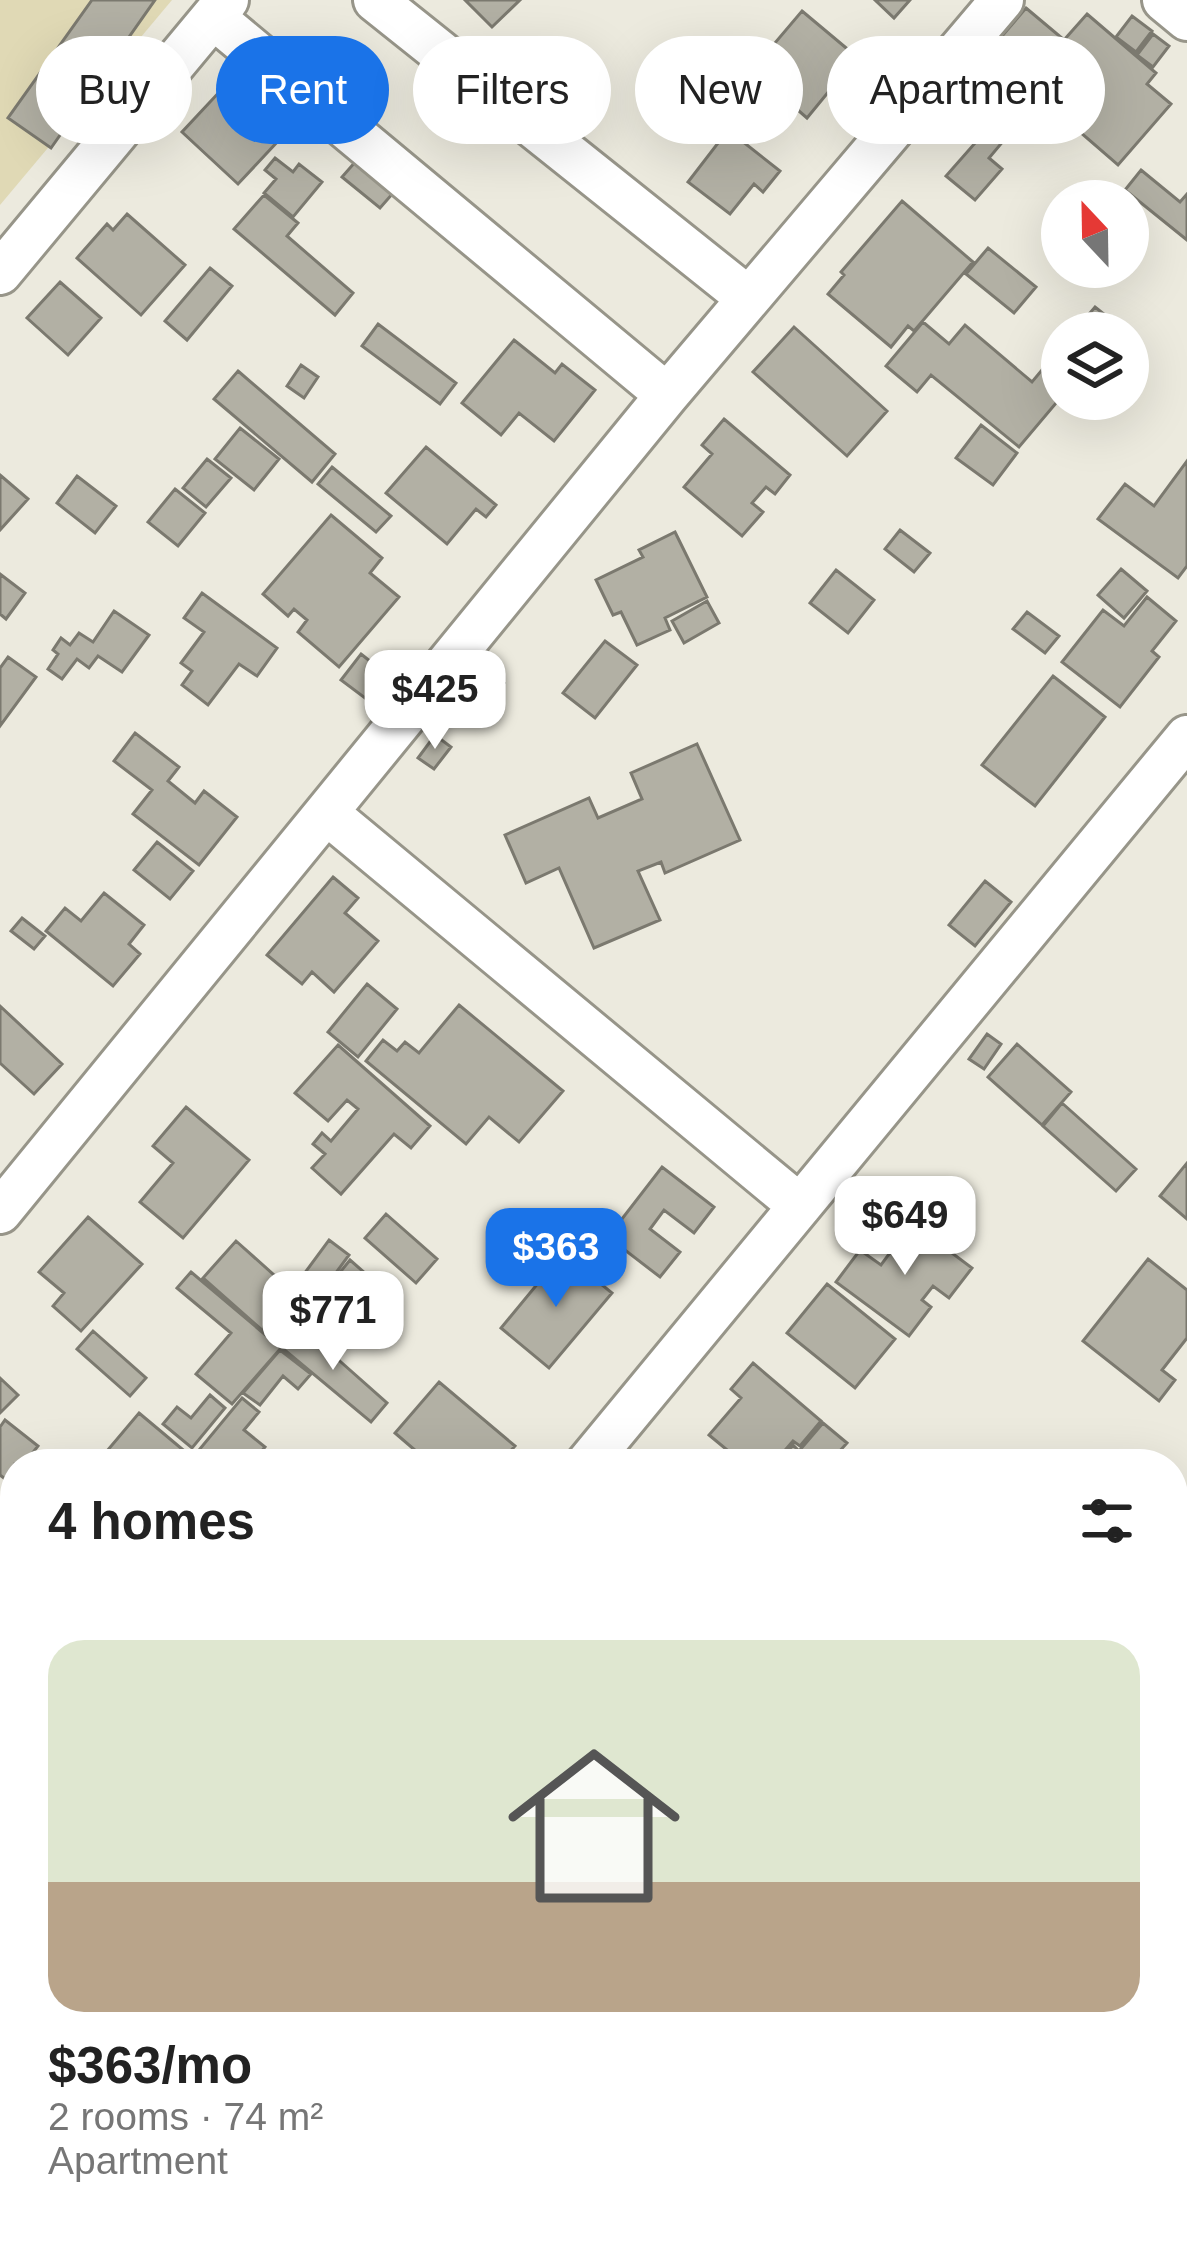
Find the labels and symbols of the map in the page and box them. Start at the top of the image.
north arrow [1041,180,1149,288]
pin: $425 [364,650,506,752]
pin: $649 [834,1176,976,1278]
pin: $363 [485,1208,627,1310]
pin: $771 [262,1271,404,1373]

